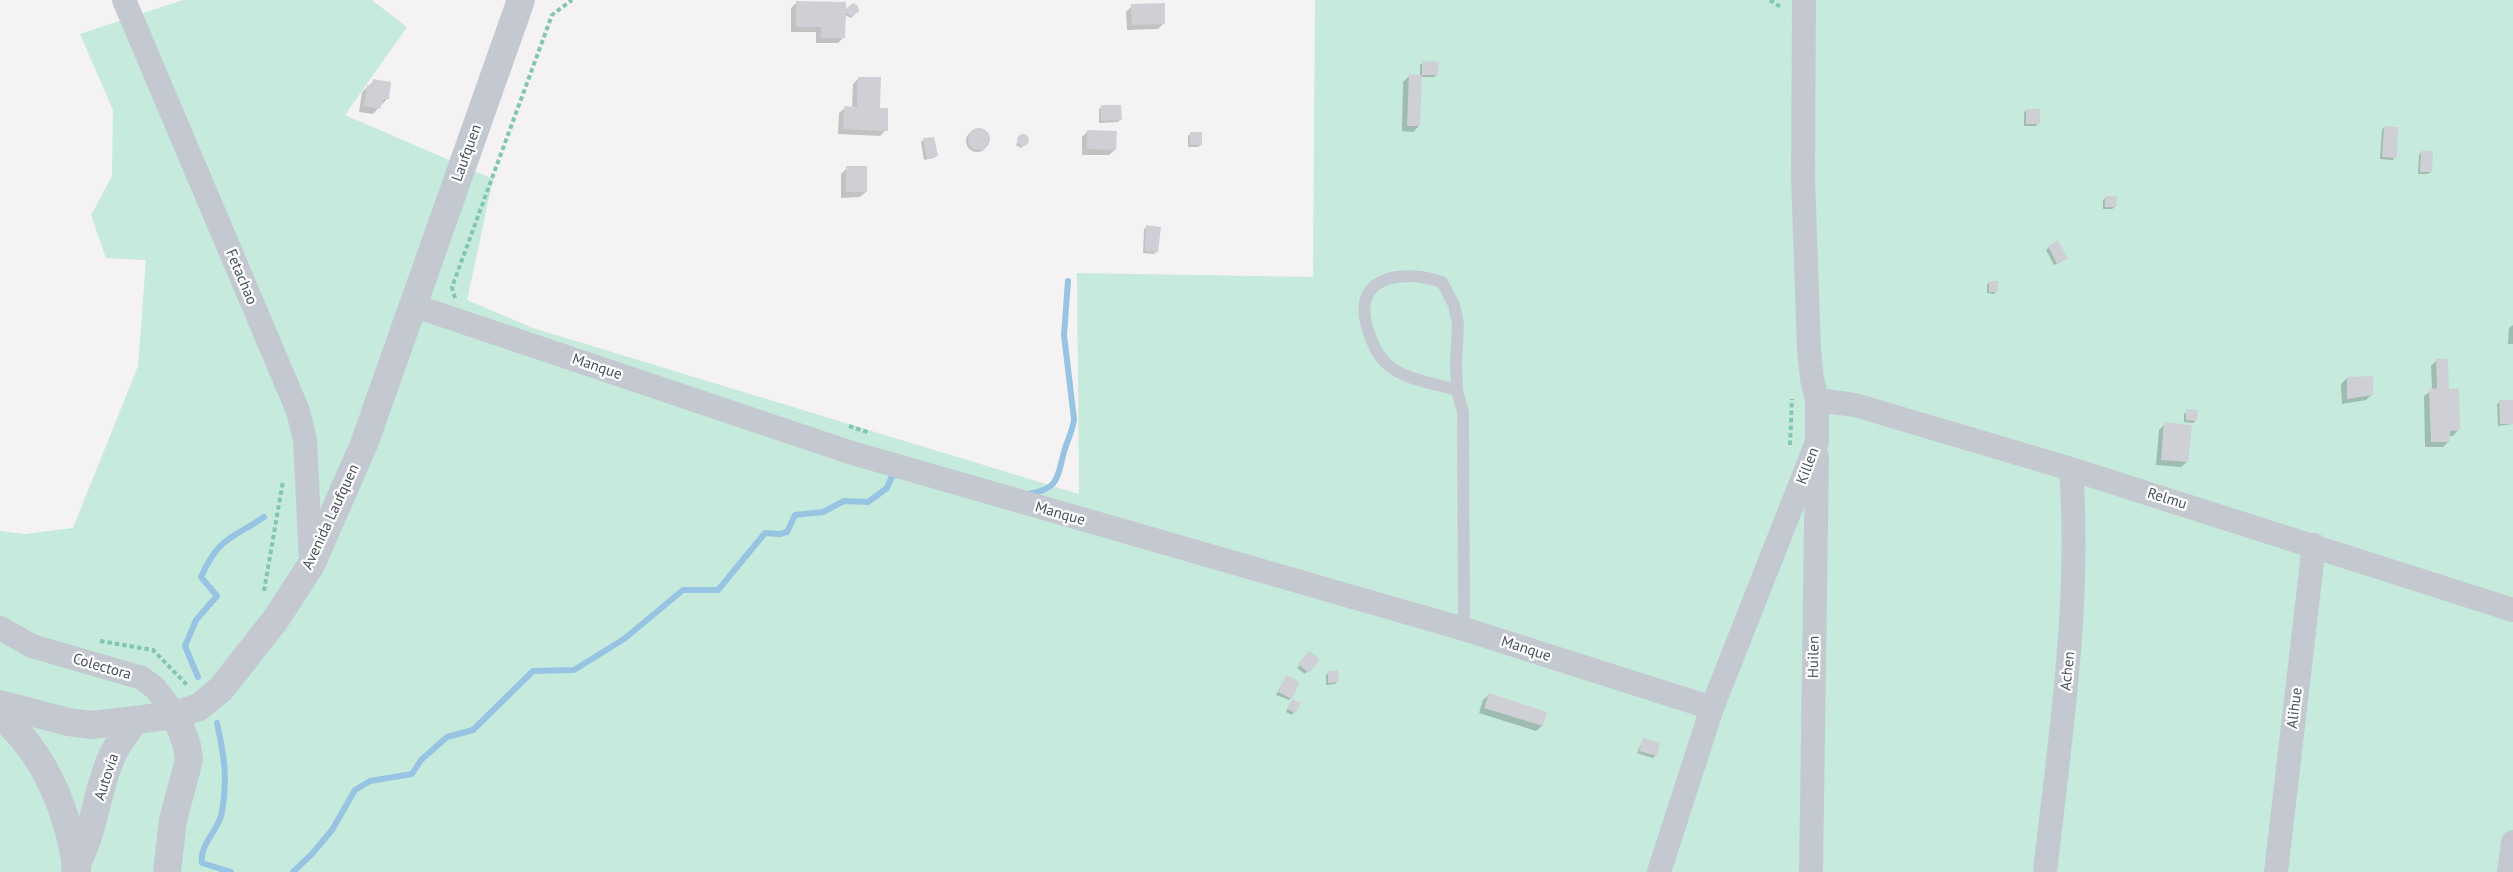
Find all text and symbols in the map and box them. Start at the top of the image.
street label: Laufquen [448,122,486,184]
street label: Fetachao [221,247,261,307]
street label: Manque [570,350,624,384]
street label: Killen [1793,445,1823,487]
street label: Avenida Laufquen [299,461,363,573]
street label: Relmu [2145,484,2189,514]
street label: Manque [1033,498,1087,530]
street label: Manque [1499,633,1553,665]
street label: Huilen [1805,636,1823,678]
street label: Colectora [71,650,133,684]
street label: Achen [2057,650,2079,692]
street label: Alihue [2284,687,2306,729]
street label: Autovía [91,751,123,803]

